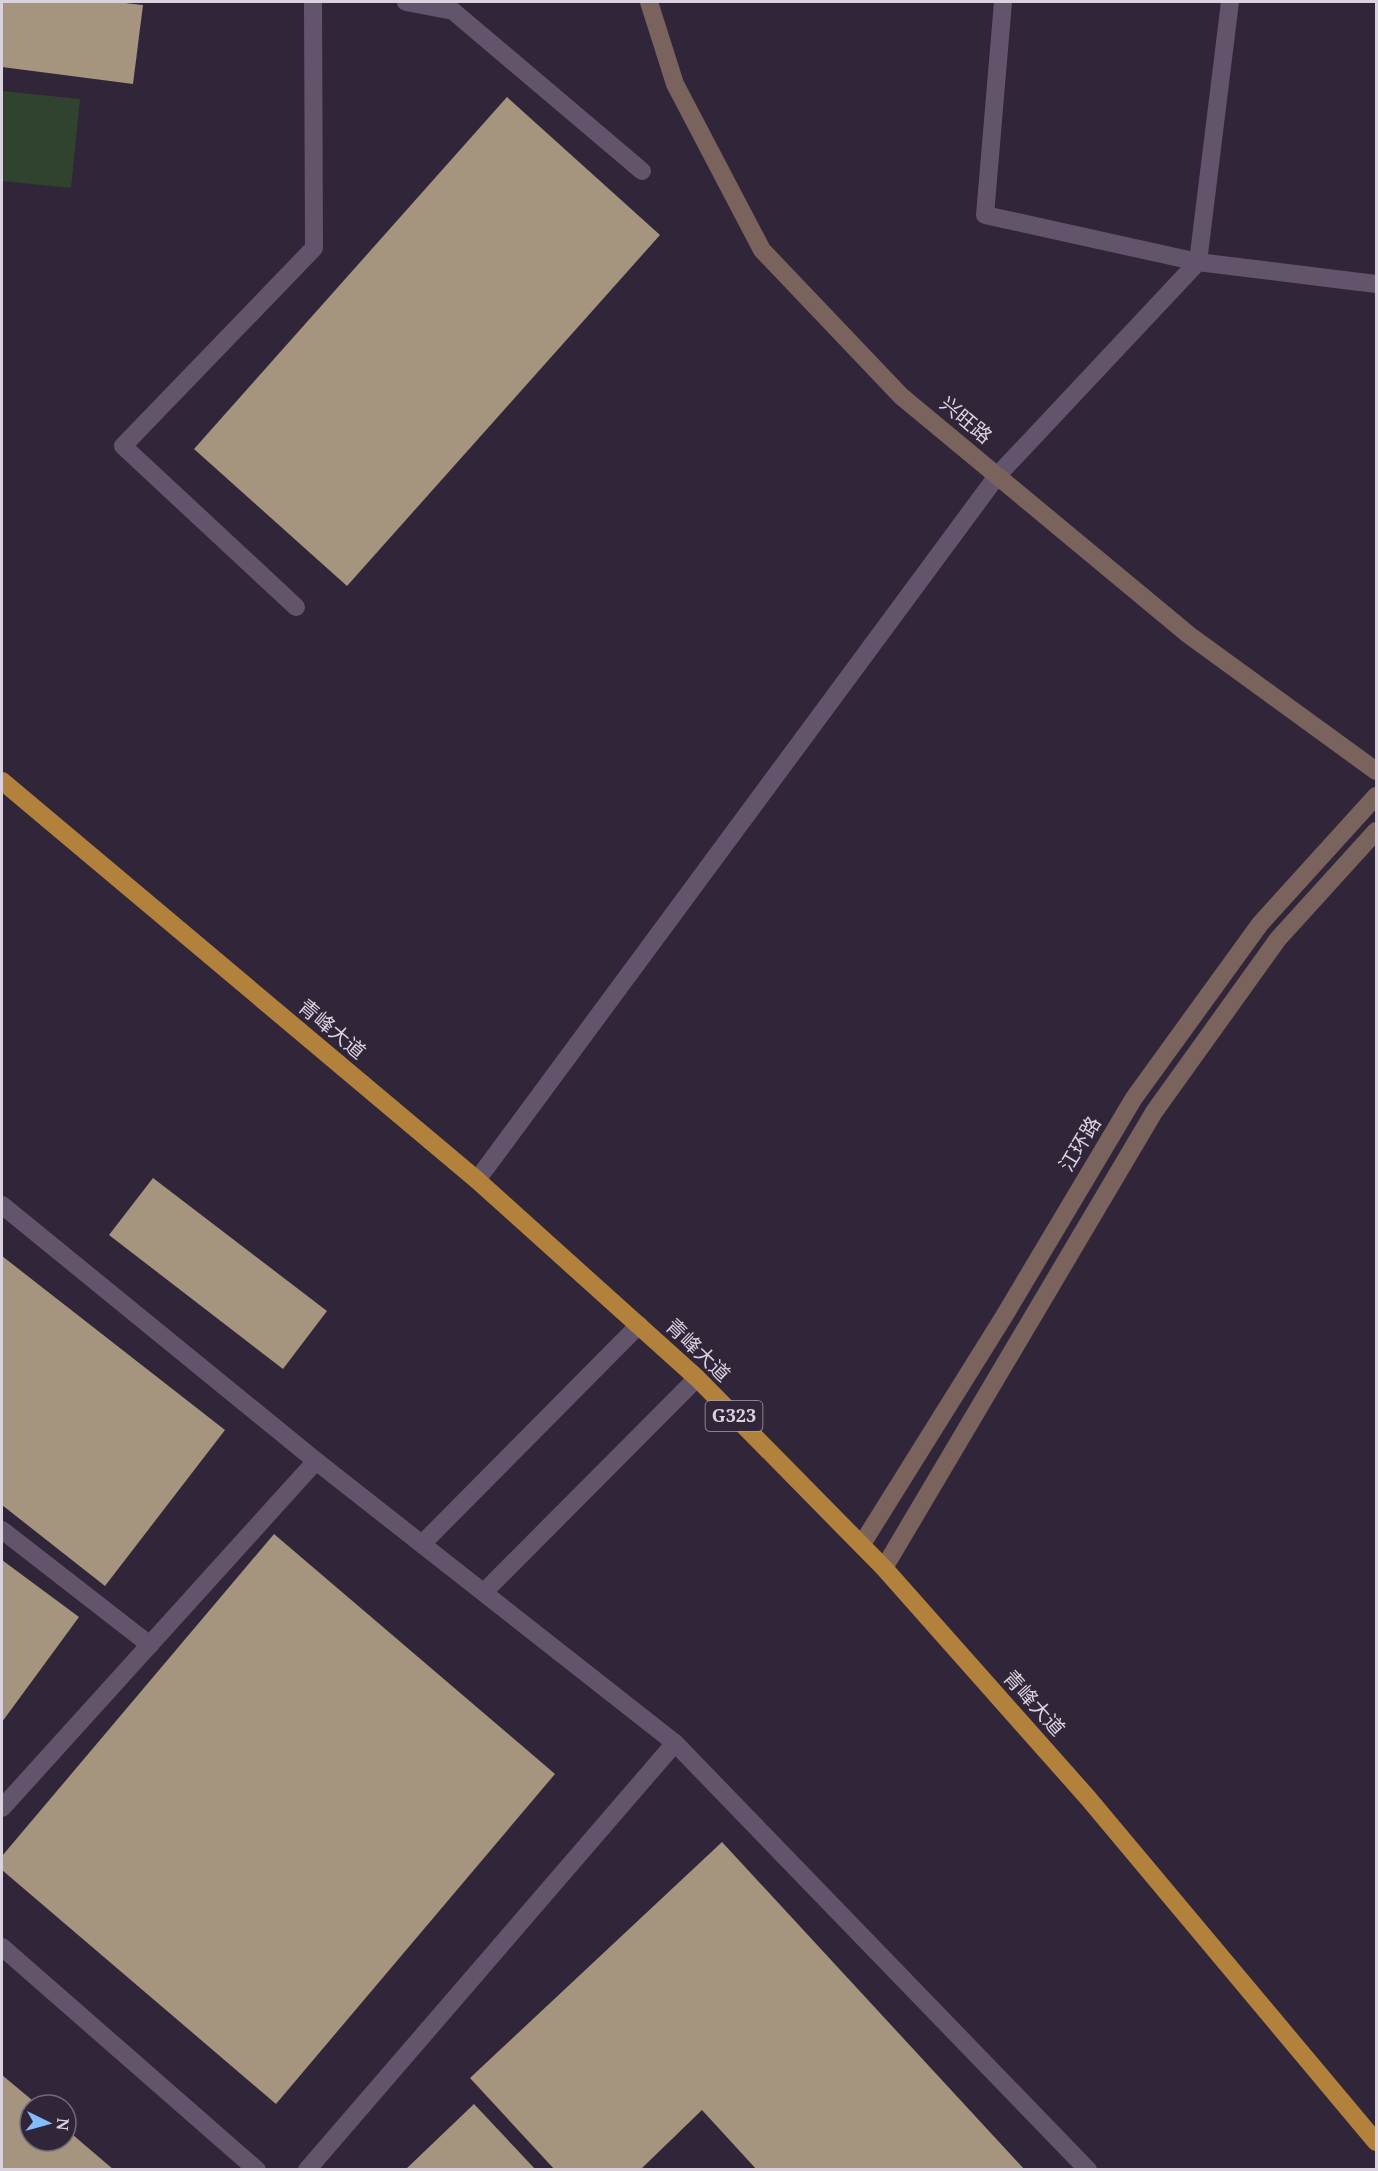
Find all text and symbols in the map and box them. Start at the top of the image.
street label: 兴旺路 [935,390,998,449]
street label: 青峰大道 [293,993,372,1065]
street label: 江环路 [1053,1111,1107,1176]
street label: 青峰大道 [660,1312,736,1387]
road number: G323 [706,1401,762,1431]
street label: 青峰大道 [998,1664,1071,1741]
north arrow [18,2093,78,2153]
text: N [51,2117,74,2132]

